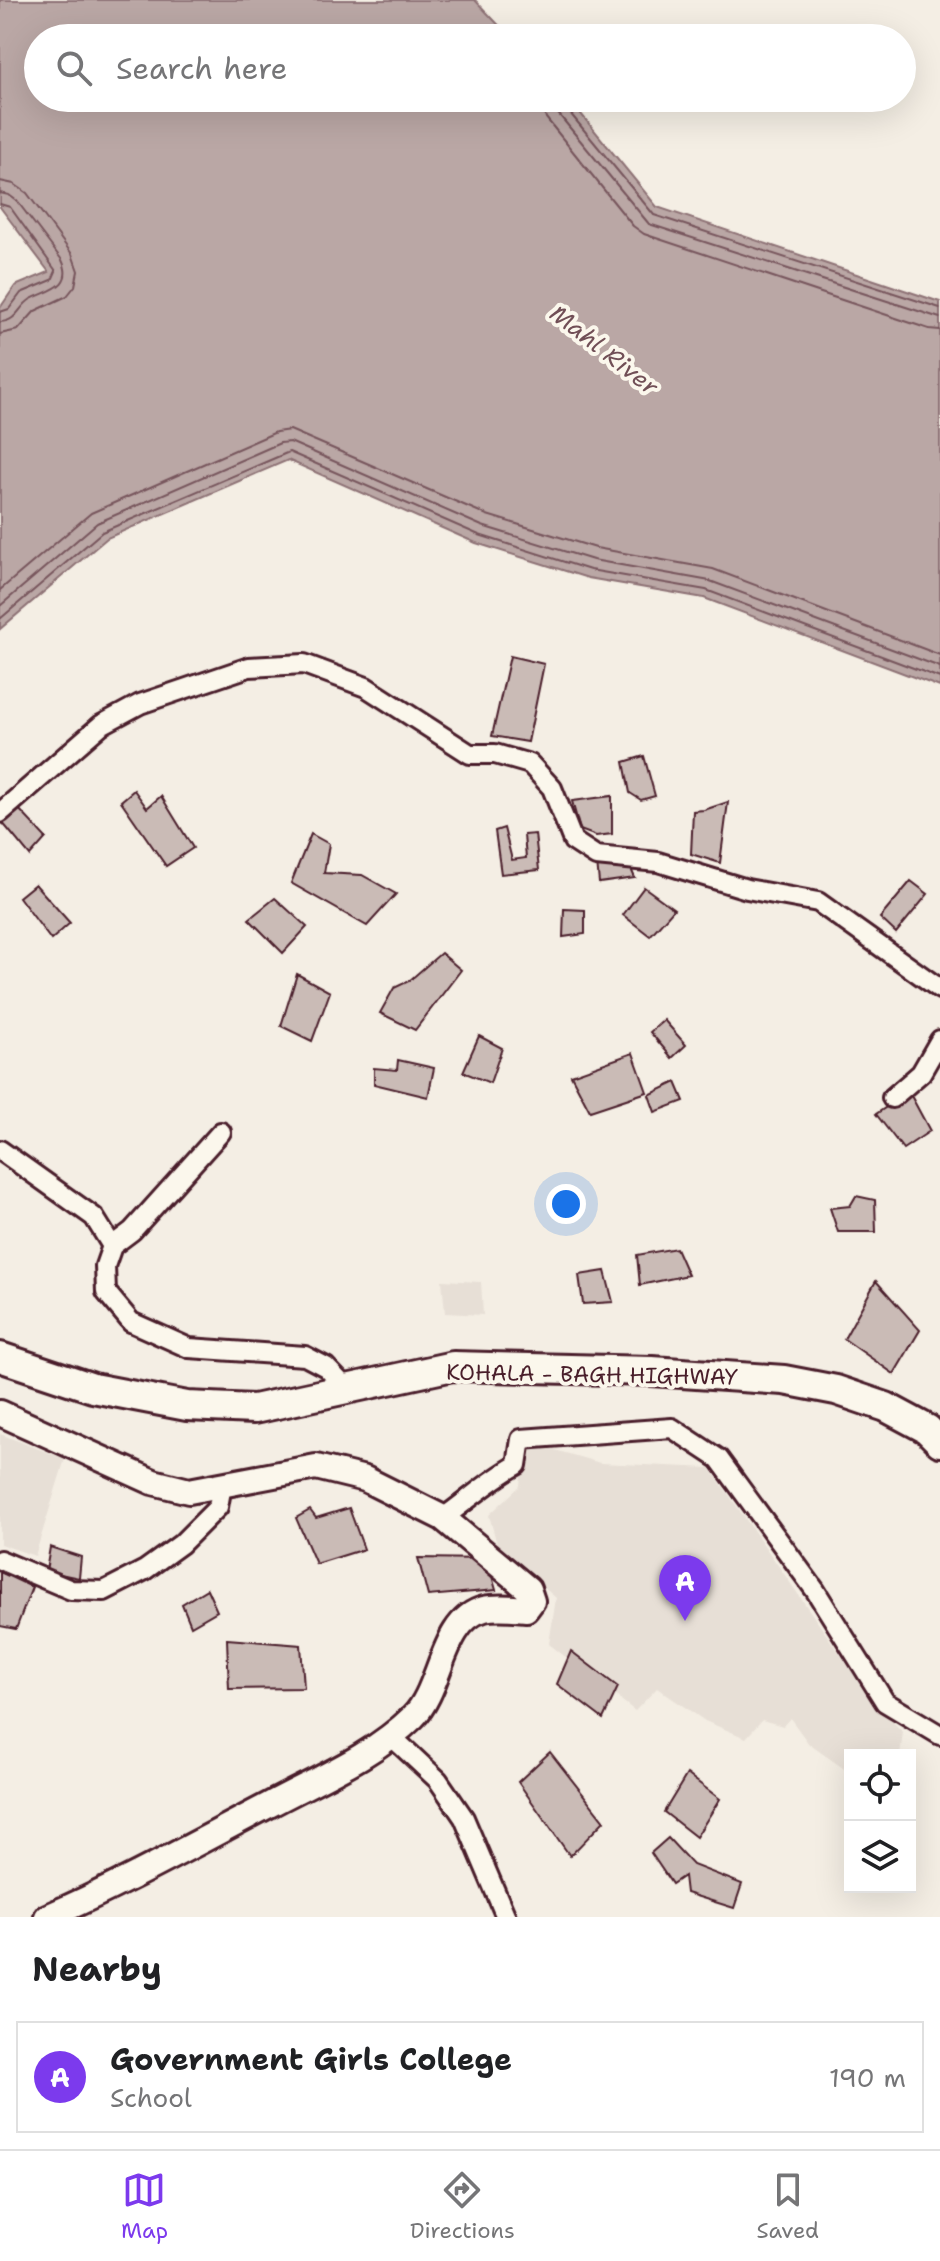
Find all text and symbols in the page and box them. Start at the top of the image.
search box [24,24,916,112]
icon: search [52,46,96,90]
text: Search here [116,48,287,89]
water label: Mahl River [543,298,665,403]
your location [546,1184,586,1224]
street label: KOHALA - BAGH HIGHWAY [446,1357,738,1392]
pin: A [659,1555,711,1621]
map controls [844,1749,916,1893]
button: locate [844,1749,916,1821]
button: layers [844,1821,916,1893]
text: Nearby [32,1946,162,1992]
text: Government Girls College [110,2039,512,2080]
text: A [50,2060,70,2095]
text: 190 m [829,2060,906,2095]
text: School [110,2080,192,2115]
tab: Map [121,2168,168,2245]
tab: Directions [410,2168,515,2245]
tab: Saved [757,2168,819,2245]

